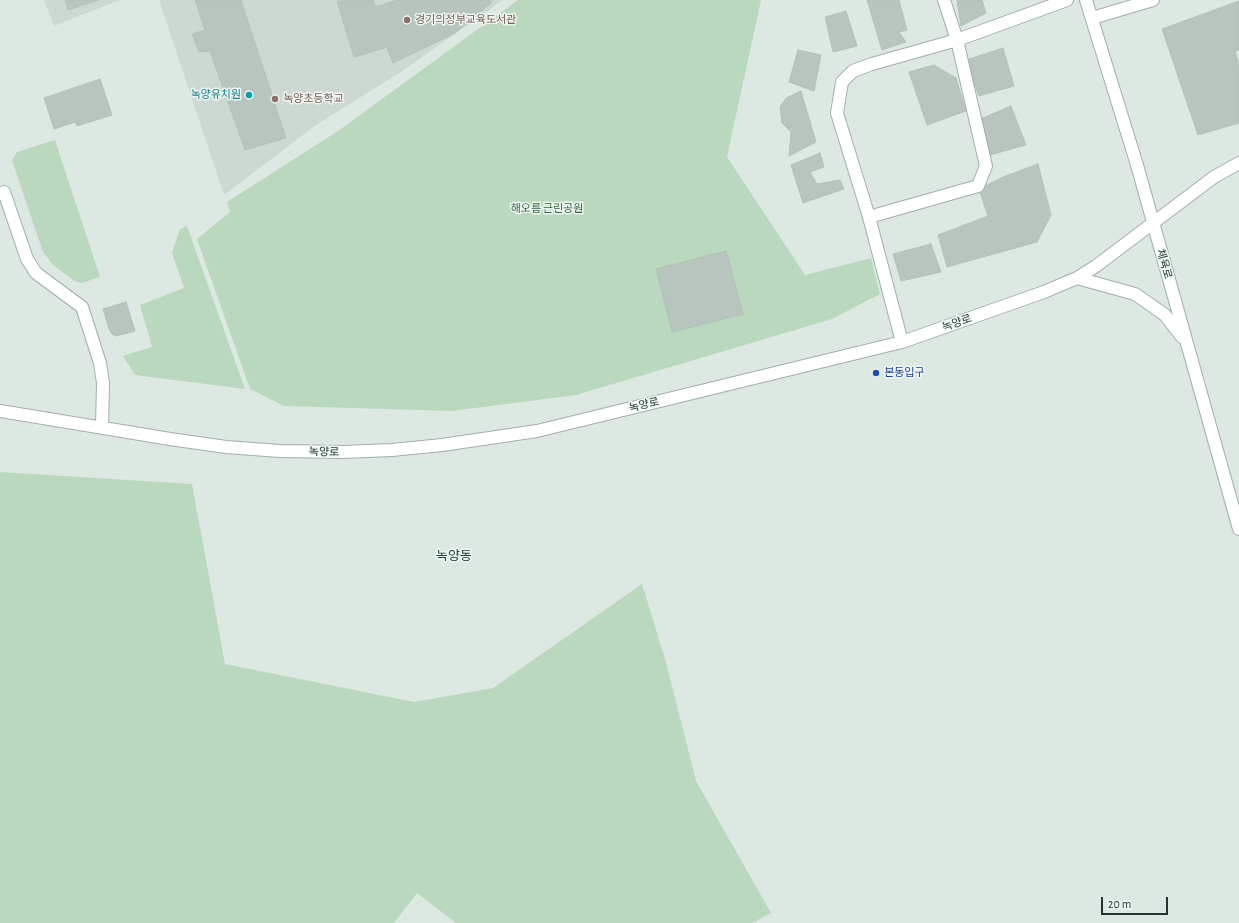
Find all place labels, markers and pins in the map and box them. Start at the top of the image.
place label: 경기의정부교육도서관 [415,13,516,27]
marker: 경기의정부교육도서관 [402,15,412,25]
place label: 녹양유치원 [190,88,241,102]
marker: 녹양유치원 [244,90,254,100]
place label: 녹양초등학교 [283,92,344,106]
marker: 녹양초등학교 [270,94,280,104]
place label: 본동입구 [884,366,924,380]
marker: 본동입구 [871,368,881,378]

